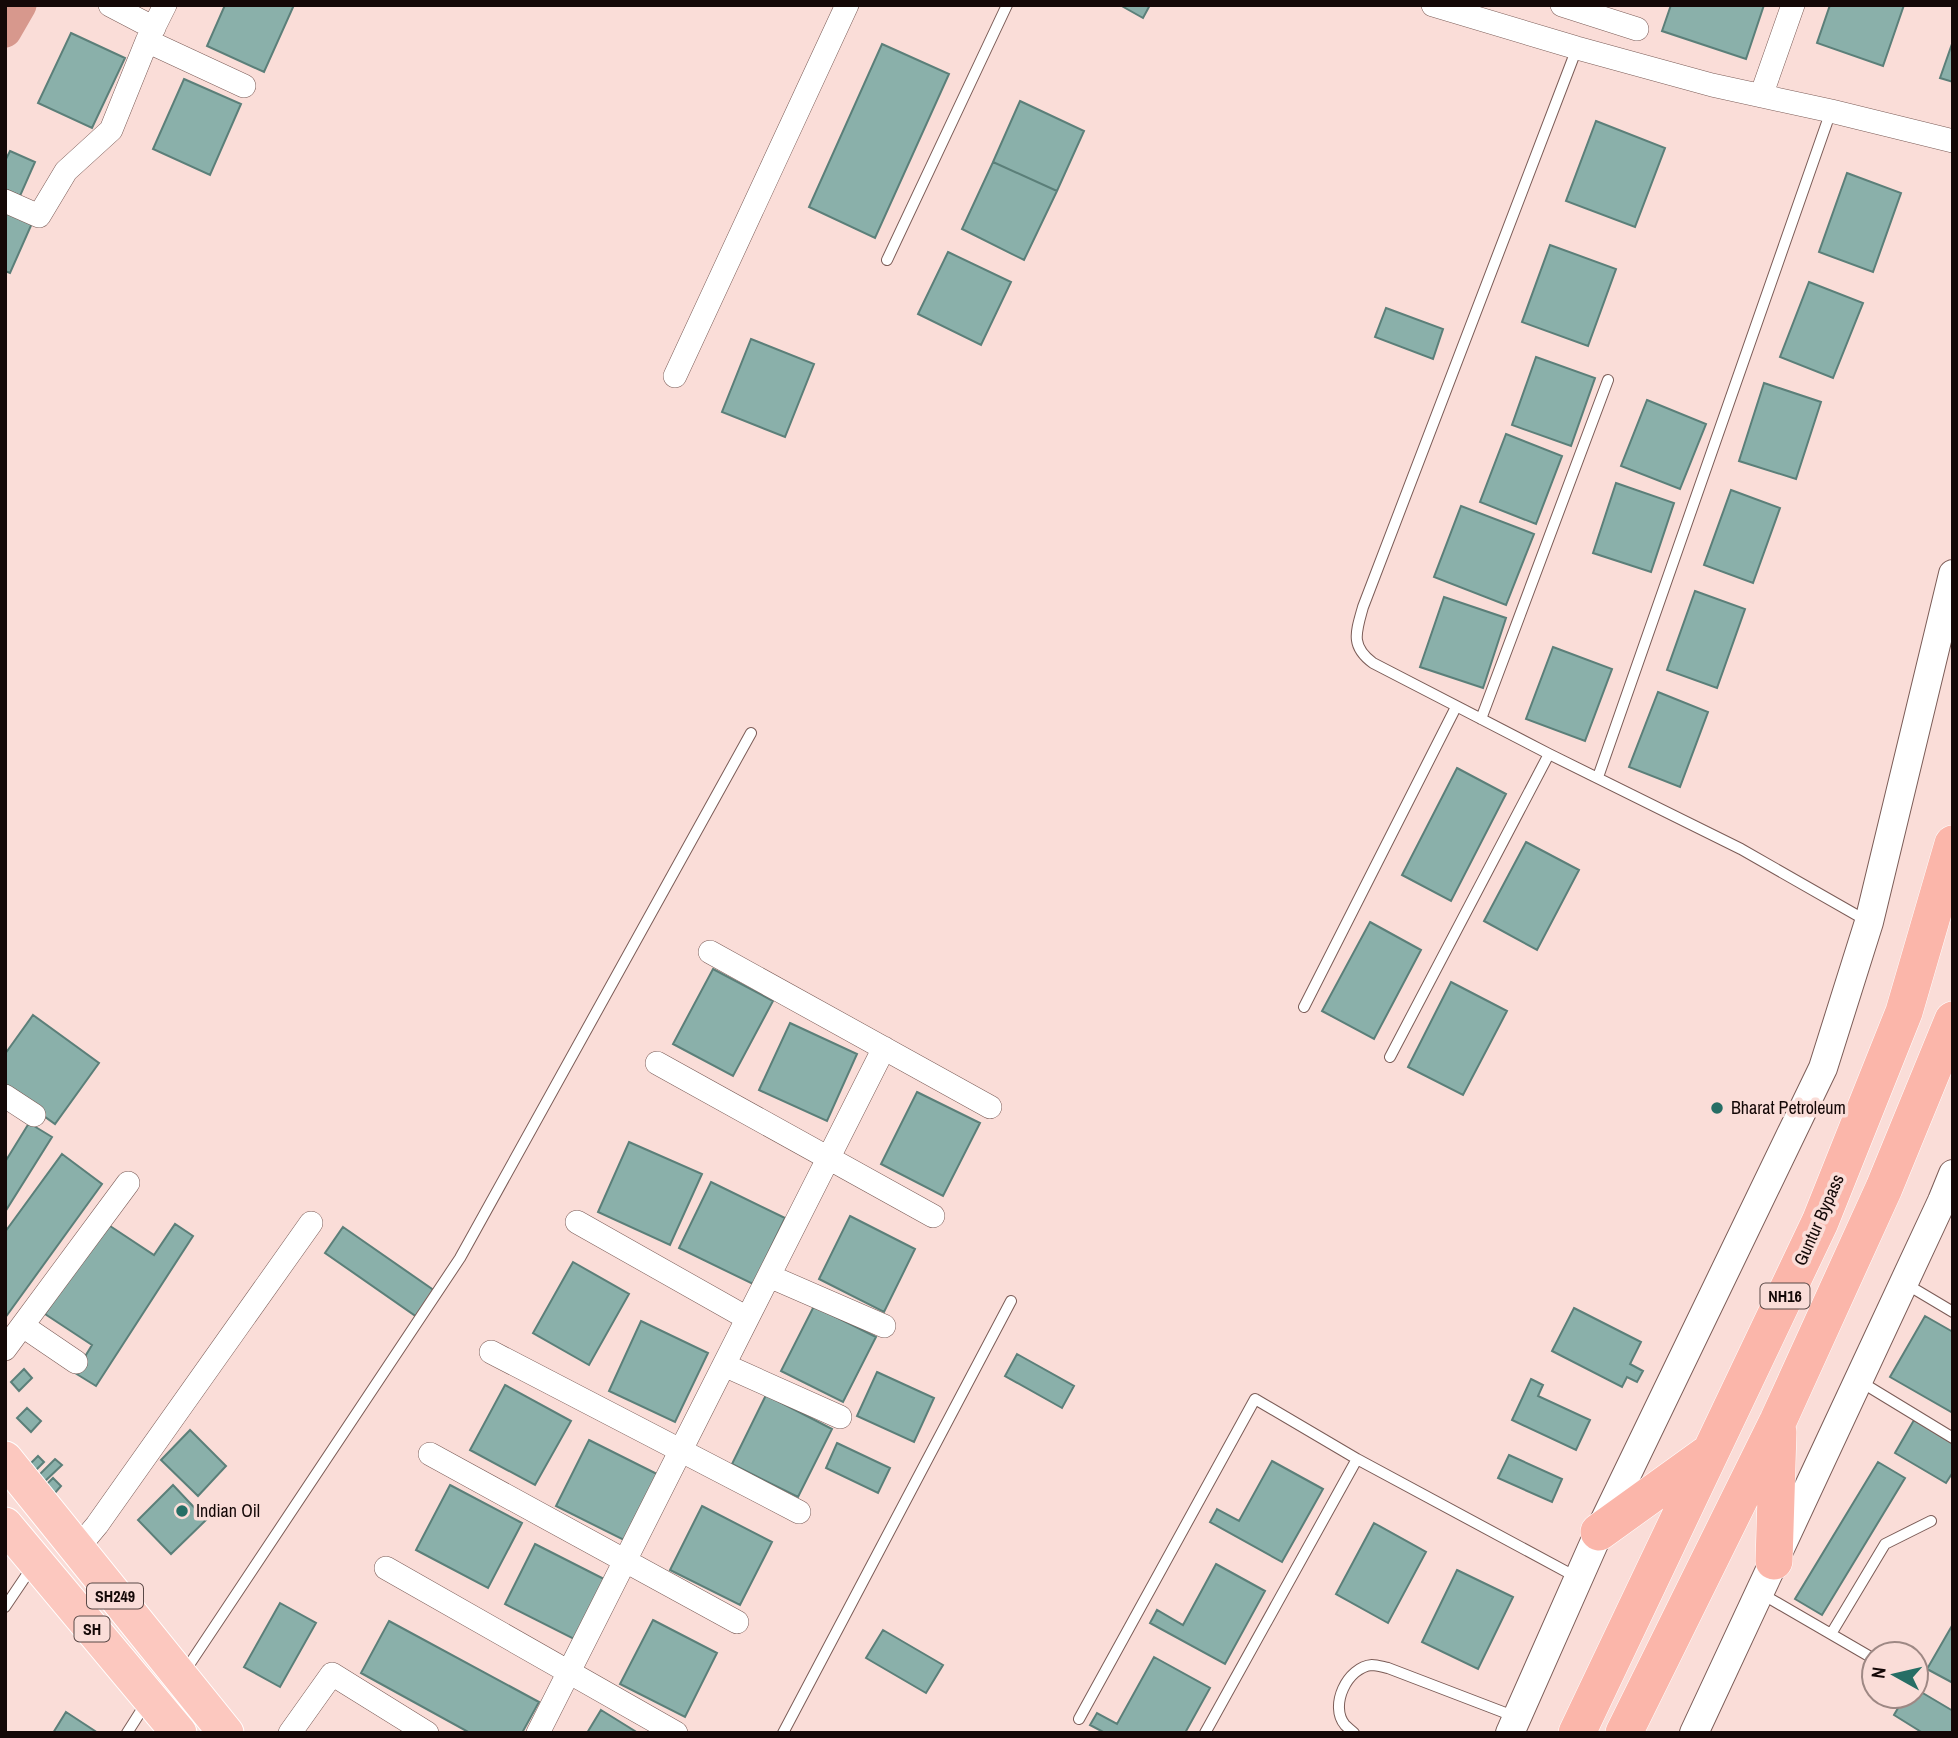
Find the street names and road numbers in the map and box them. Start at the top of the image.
street label: Guntur Bypass [1787,1170,1850,1269]
road number: NH16 [1760,1284,1810,1308]
road number: SH249 [87,1584,143,1608]
road number: SH [74,1616,110,1642]

